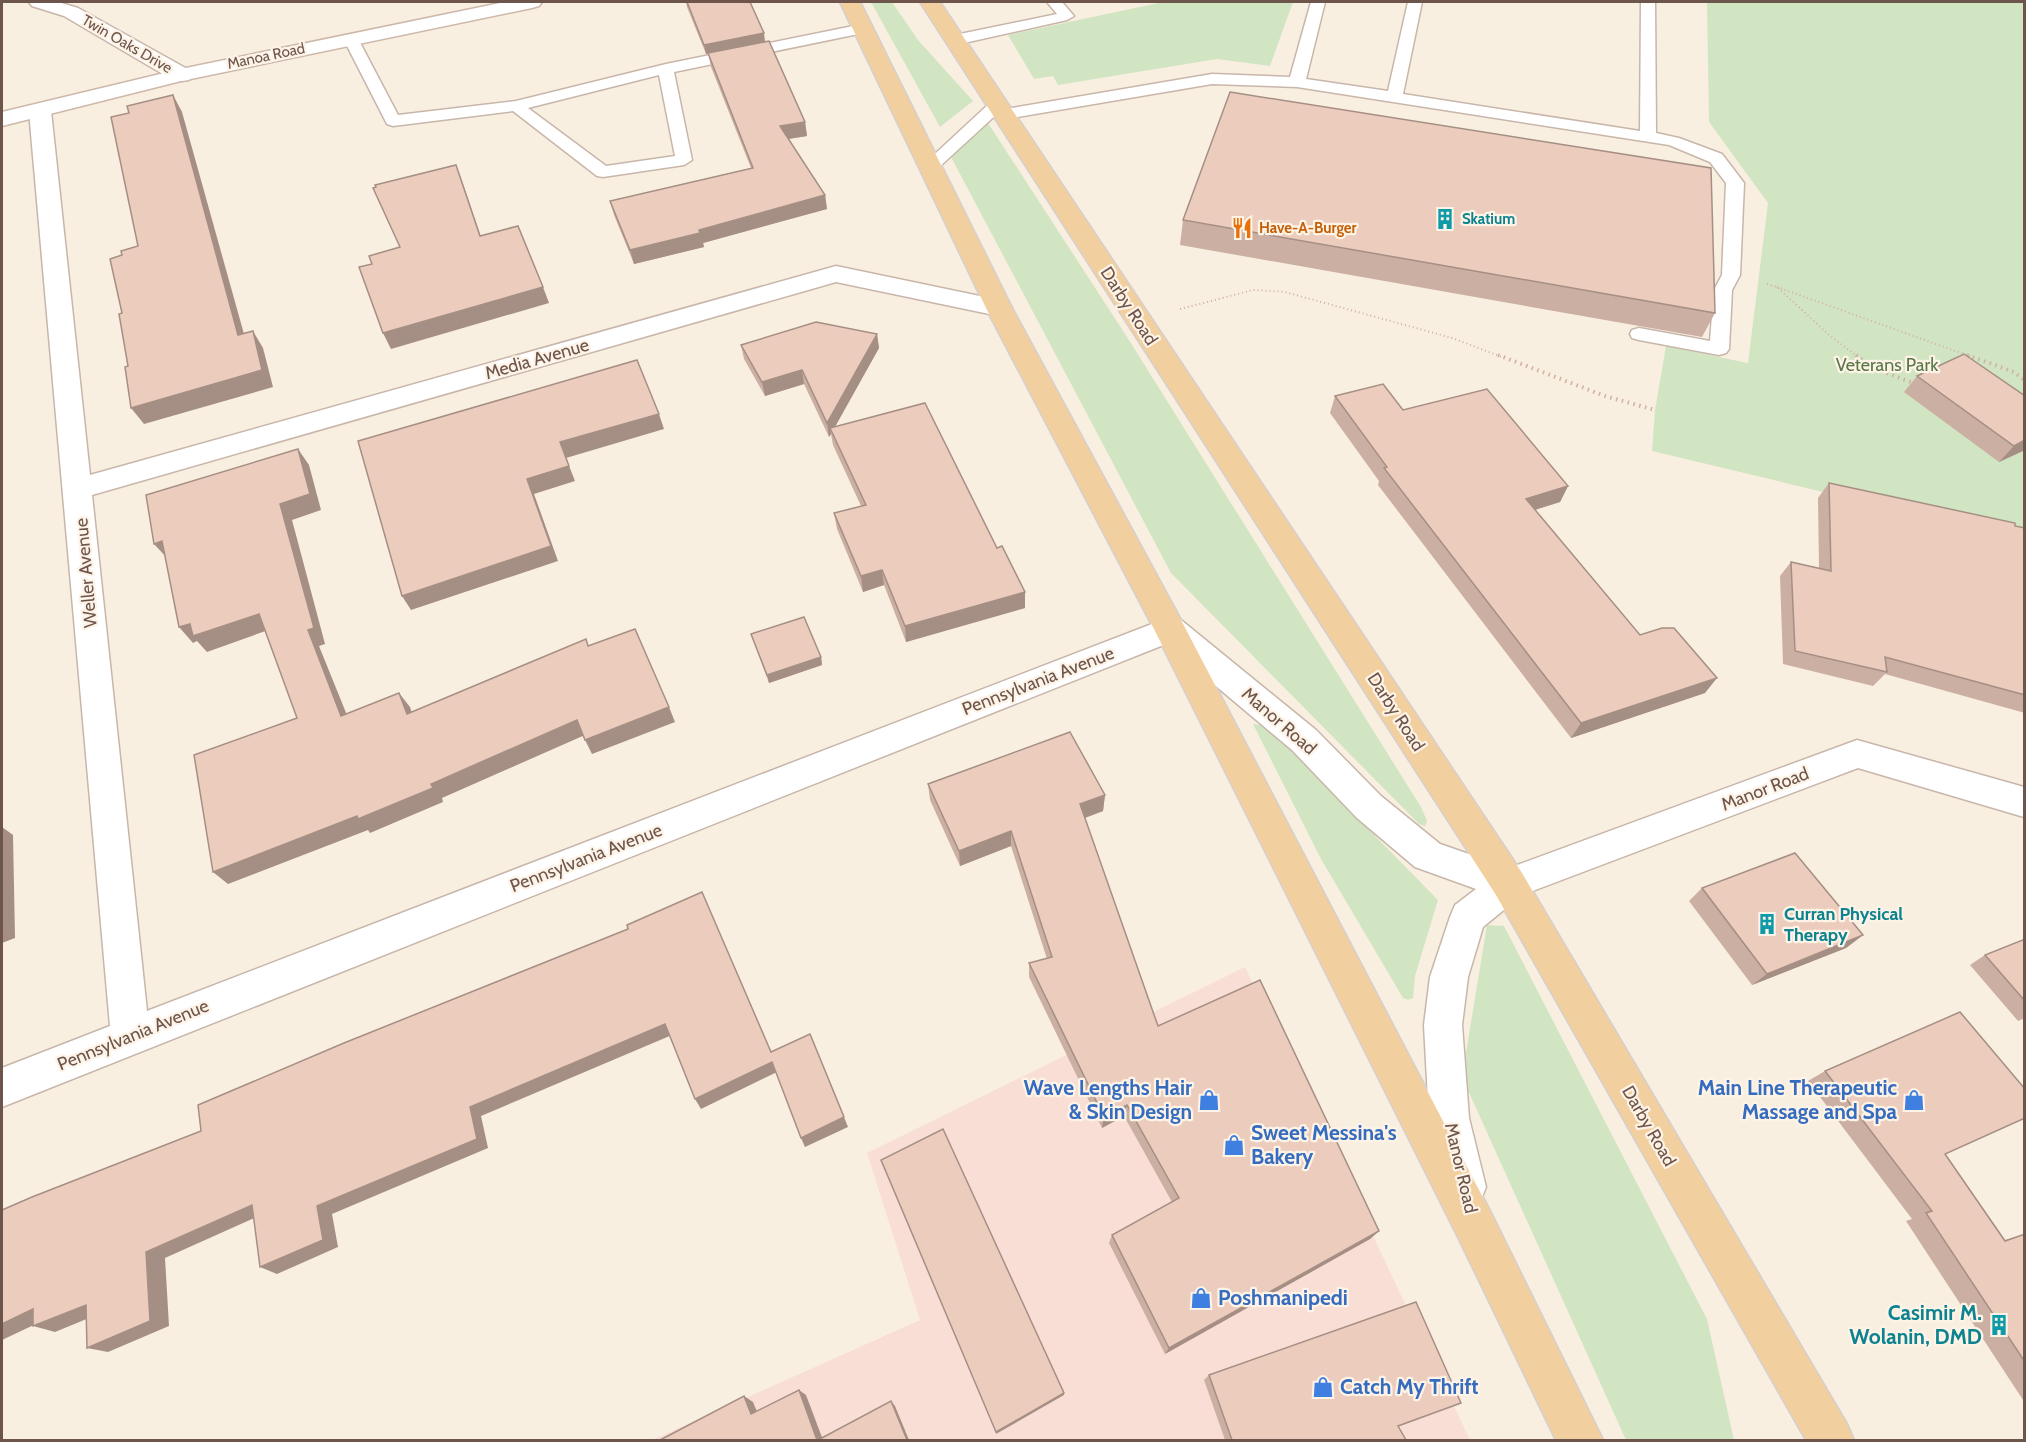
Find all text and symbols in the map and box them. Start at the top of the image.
street label: Twin Oaks Drive [79,11,176,77]
street label: Manoa Road [225,39,307,73]
building icon: Skatium [1433,207,1457,231]
place label: Skatium [1462,210,1515,228]
restaurant icon: Have-A-Burger [1230,216,1254,240]
place label: Have-A-Burger [1259,219,1357,237]
street label: Darby Road [1095,263,1163,349]
street label: Media Avenue [482,334,592,384]
park label: Veterans Park [1836,354,1939,376]
street label: Weller Avenue [70,517,102,629]
street label: Pennsylvania Avenue [959,642,1117,720]
street label: Darby Road [1362,669,1430,755]
street label: Manor Road [1237,683,1321,759]
street label: Manor Road [1718,762,1812,816]
street label: Pennsylvania Avenue [507,819,665,897]
place label: Curran Physical Therapy [1784,903,1903,946]
building icon: Curran Physical Therapy [1755,912,1779,936]
street label: Pennsylvania Avenue [54,995,212,1075]
place label: Wave Lengths Hair & Skin Design [1023,1075,1192,1124]
place label: Main Line Therapeutic Massage and Spa [1698,1075,1898,1124]
street label: Darby Road [1617,1082,1681,1170]
shop icon: Wave Lengths Hair & Skin Design [1197,1088,1221,1112]
shop icon: Main Line Therapeutic Massage and Spa [1902,1088,1926,1112]
place label: Sweet Messina's Bakery [1251,1120,1397,1169]
street label: Manor Road [1440,1121,1482,1215]
shop icon: Sweet Messina's Bakery [1222,1133,1246,1157]
place label: Poshmanipedi [1218,1285,1348,1310]
shop icon: Poshmanipedi [1189,1286,1213,1310]
place label: Casimir M. Wolanin, DMD [1849,1300,1982,1349]
building icon: Casimir M. Wolanin, DMD [1987,1313,2011,1337]
place label: Catch My Thrift [1340,1374,1479,1399]
shop icon: Catch My Thrift [1311,1375,1335,1399]

